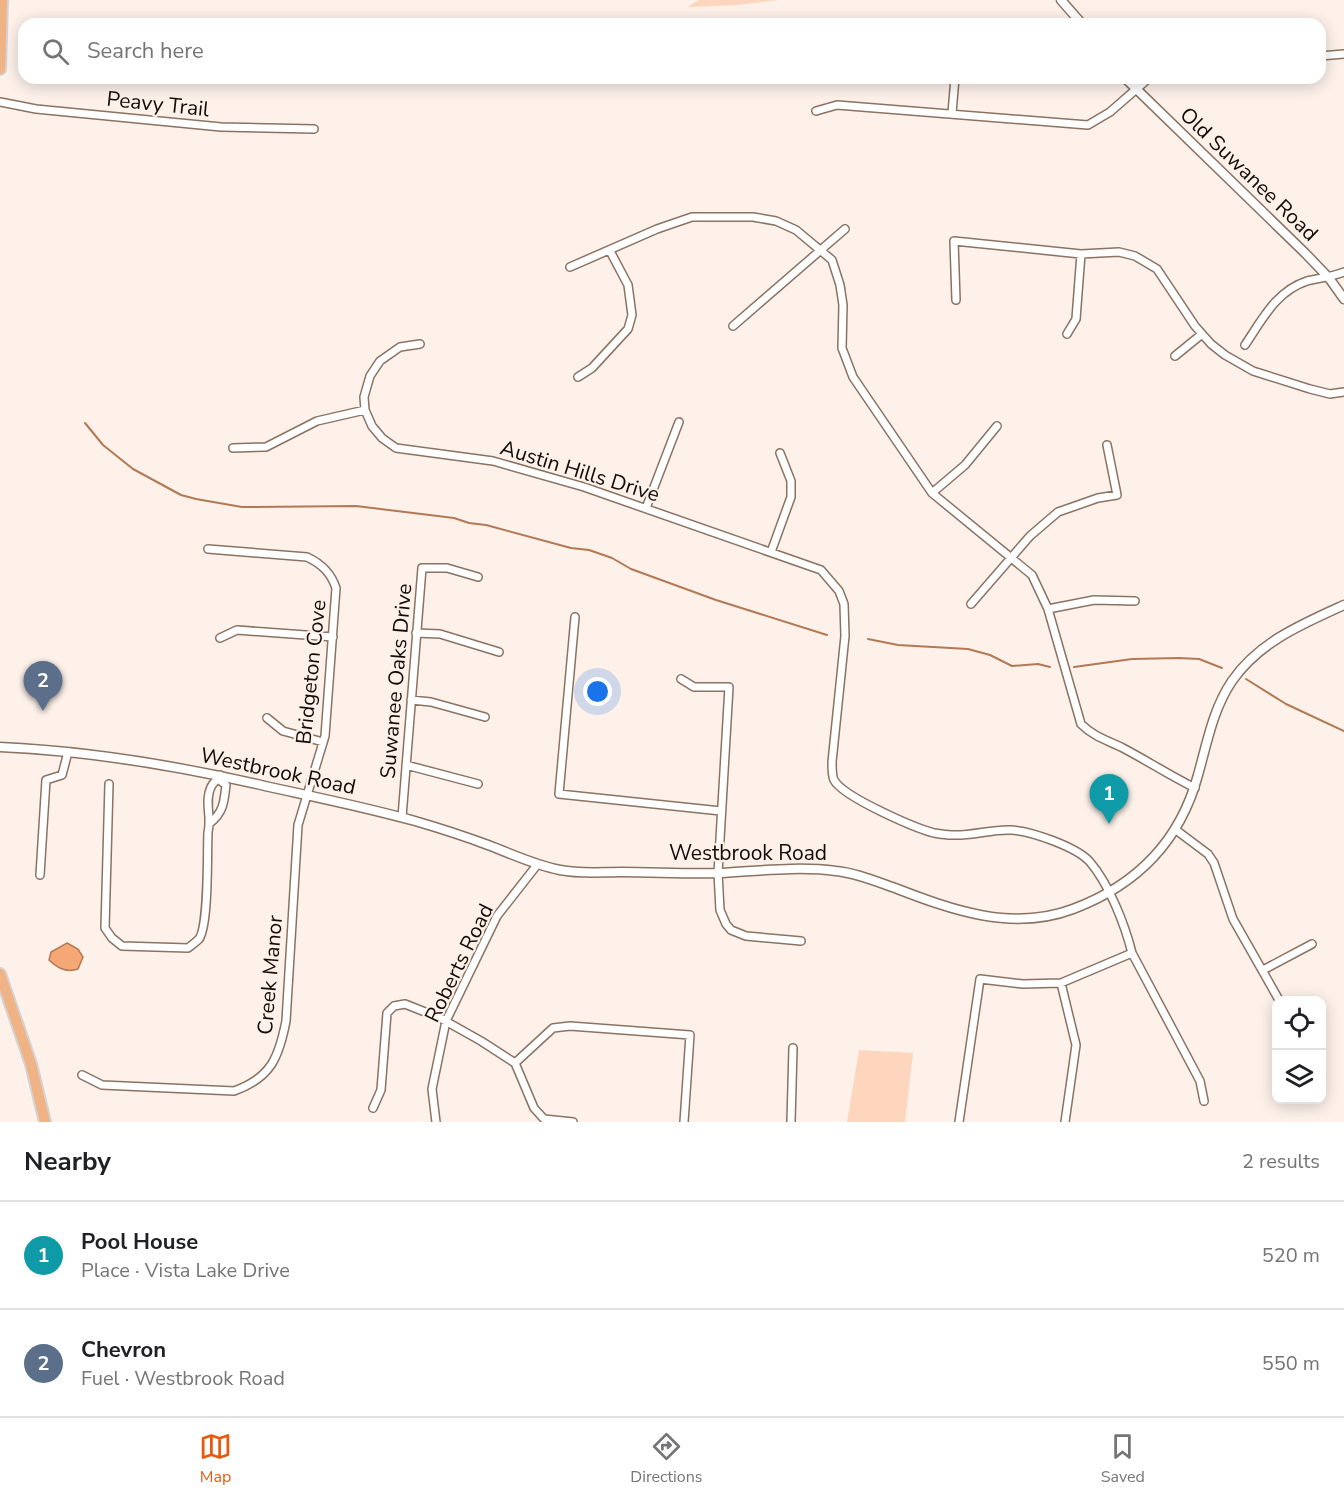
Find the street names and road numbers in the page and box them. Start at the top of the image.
street label: Peavy Trail [105,85,212,123]
street label: Old Suwanee Road [1174,101,1324,247]
street label: Austin Hills Drive [497,433,663,509]
street label: Suwanee Oaks Drive [374,582,418,780]
street label: Bridgeton Cove [289,598,333,746]
street label: Westbrook Road [198,741,358,801]
street label: Westbrook Road [669,839,827,867]
street label: Roberts Road [418,899,500,1027]
street label: Creek Manor [251,914,289,1036]

